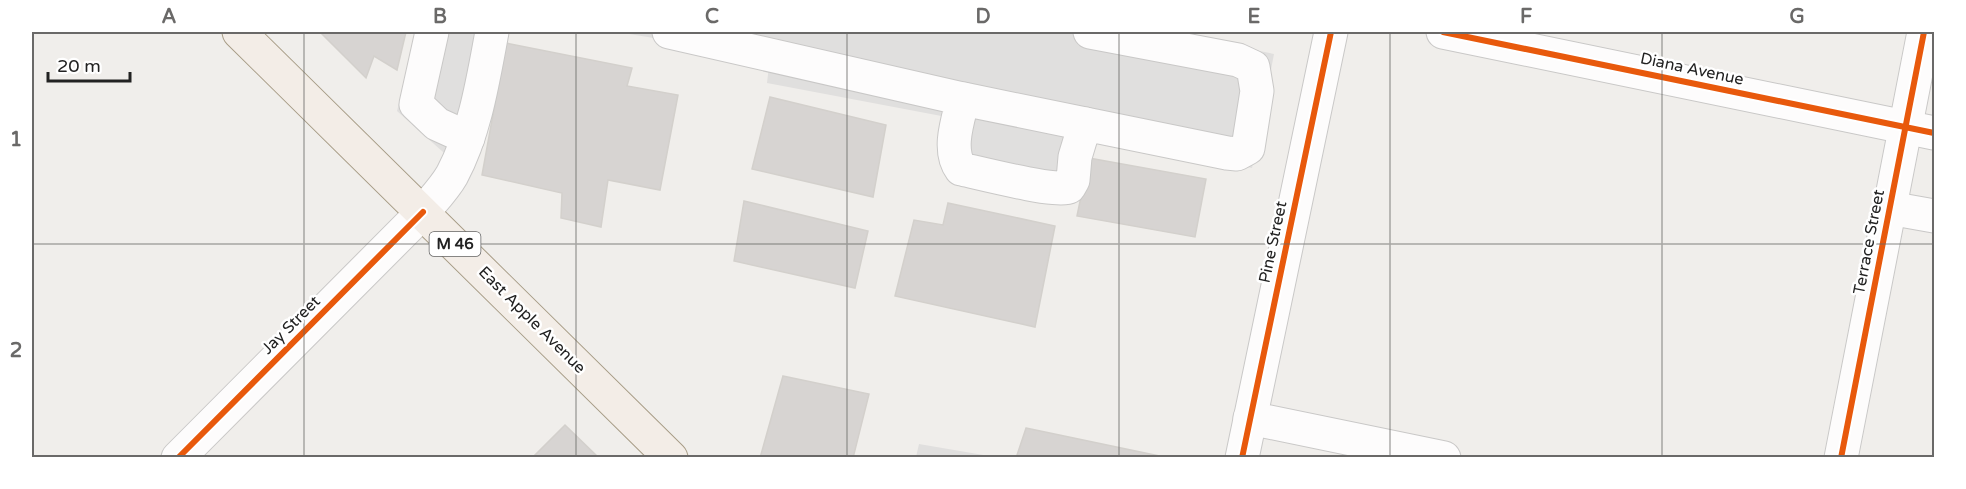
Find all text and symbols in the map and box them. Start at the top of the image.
text: A [162,5,177,29]
text: B [433,5,447,29]
text: C [705,5,719,29]
text: D [975,5,991,29]
text: E [1248,5,1261,29]
text: F [1520,5,1532,29]
text: G [1789,5,1805,29]
scale bar [48,45,130,83]
street label: Diana Avenue [1639,48,1745,90]
text: 20 m [57,55,101,77]
text: 1 [10,128,22,152]
street label: Terrace Street [1849,188,1889,296]
street label: Pine Street [1255,199,1291,285]
road number: M 46 [430,232,480,256]
street label: East Apple Avenue [474,262,590,378]
street label: Jay Street [257,291,325,359]
text: 2 [10,339,22,363]

